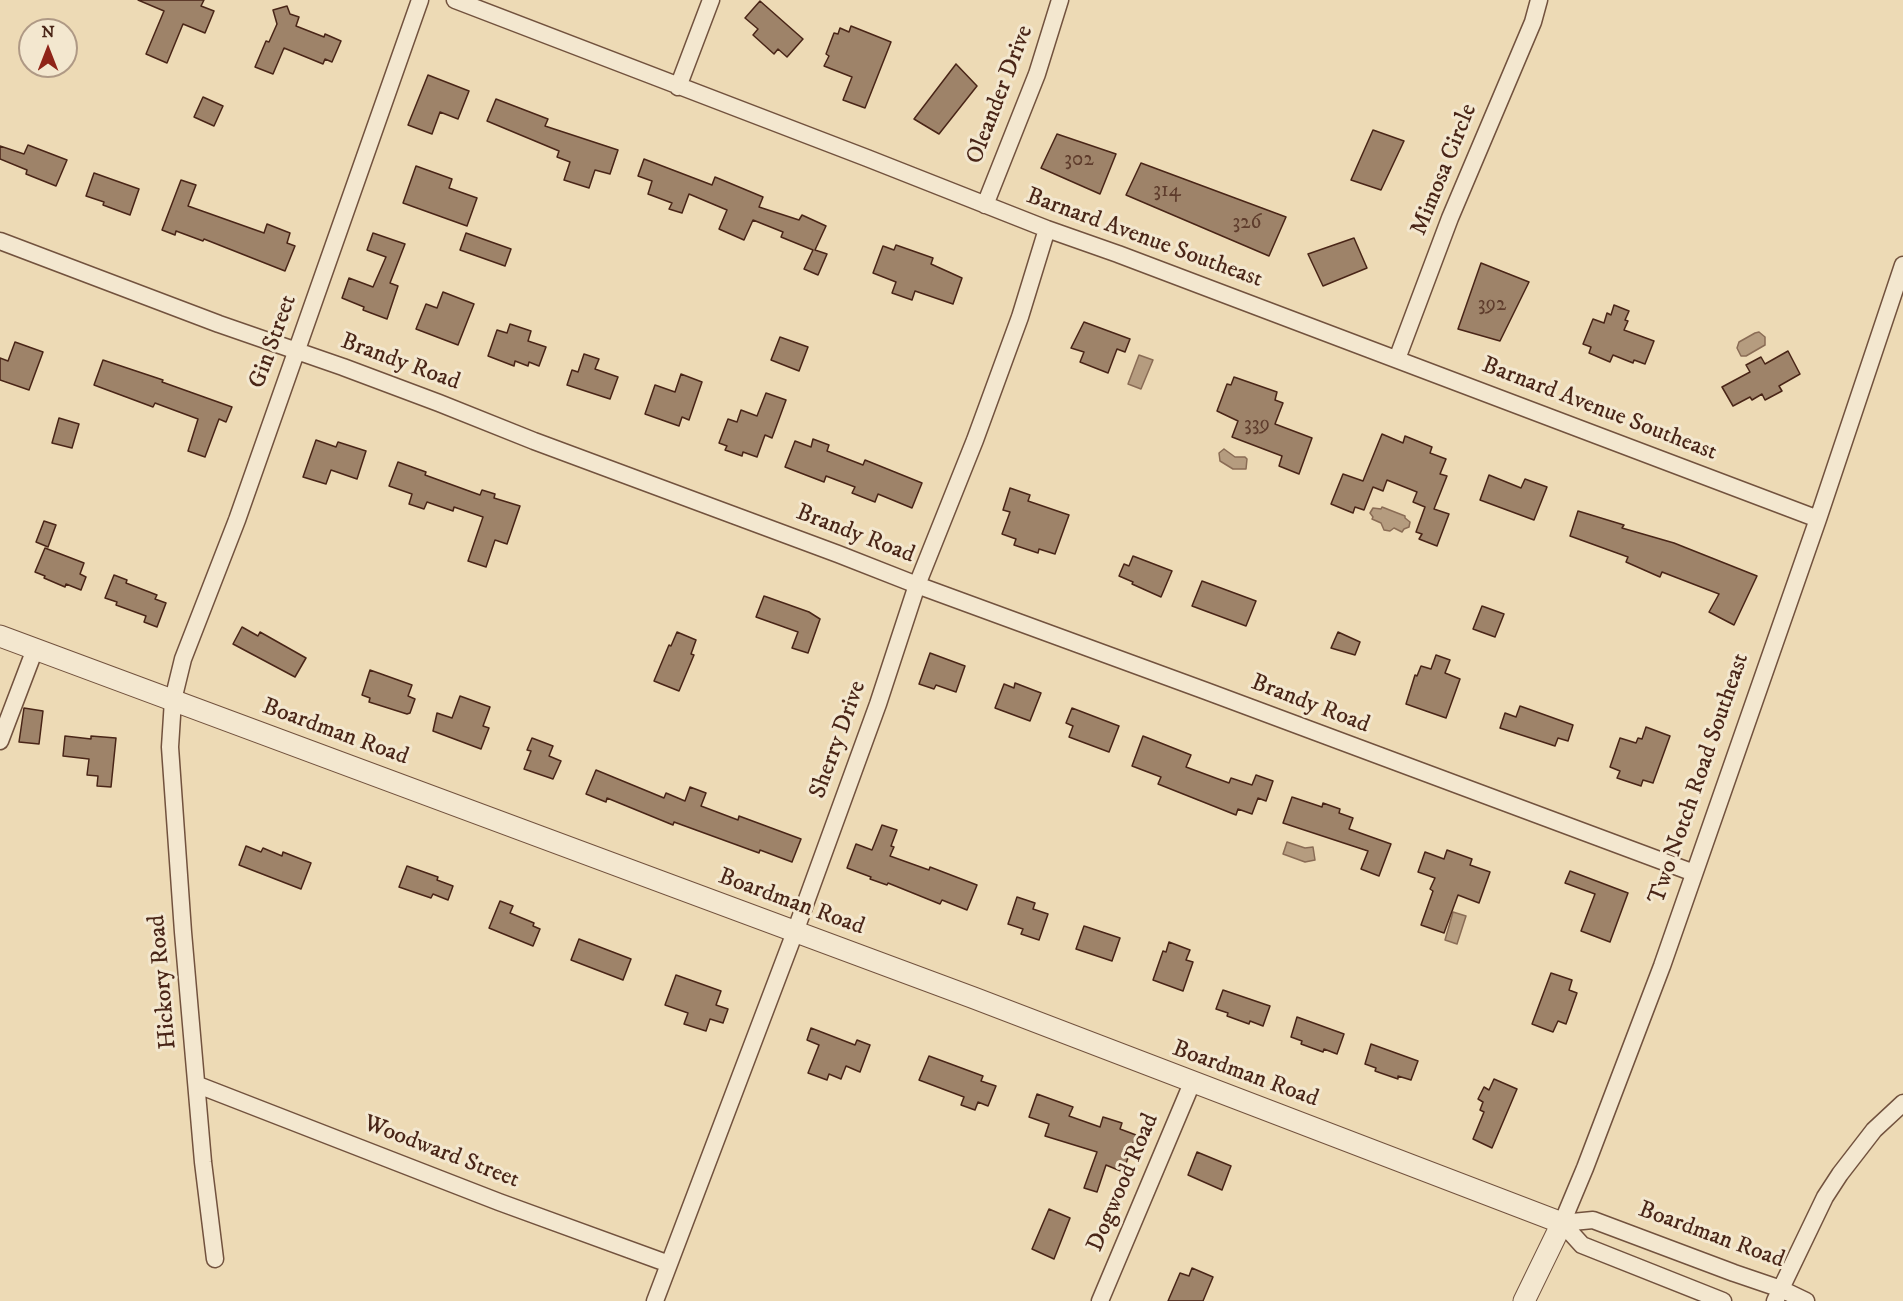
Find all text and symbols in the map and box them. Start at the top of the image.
north arrow [18,18,78,78]
text: N [41,22,55,42]
street label: Oleander Drive [961,22,1041,168]
street label: Mimosa Circle [1406,100,1484,240]
house number: 302 [1064,148,1094,174]
house number: 314 [1153,179,1181,205]
street label: Barnard Avenue Southeast [1022,183,1266,295]
house number: 326 [1232,211,1262,237]
street label: Gin Street [244,291,304,393]
house number: 392 [1478,293,1506,319]
street label: Brandy Road [336,328,464,398]
street label: Barnard Avenue Southeast [1477,352,1721,468]
house number: 339 [1244,413,1270,439]
street label: Brandy Road [792,499,918,571]
street label: Two Notch Road Southeast [1644,650,1756,908]
street label: Brandy Road [1247,669,1373,741]
street label: Sherry Drive [804,677,874,803]
street label: Boardman Road [258,693,412,773]
street label: Boardman Road [714,863,868,943]
street label: Hickory Road [144,913,184,1051]
street label: Boardman Road [1168,1035,1322,1115]
street label: Woodward Street [359,1110,523,1196]
street label: Dogwood Road [1082,1110,1166,1256]
street label: Boardman Road [1634,1196,1788,1276]

